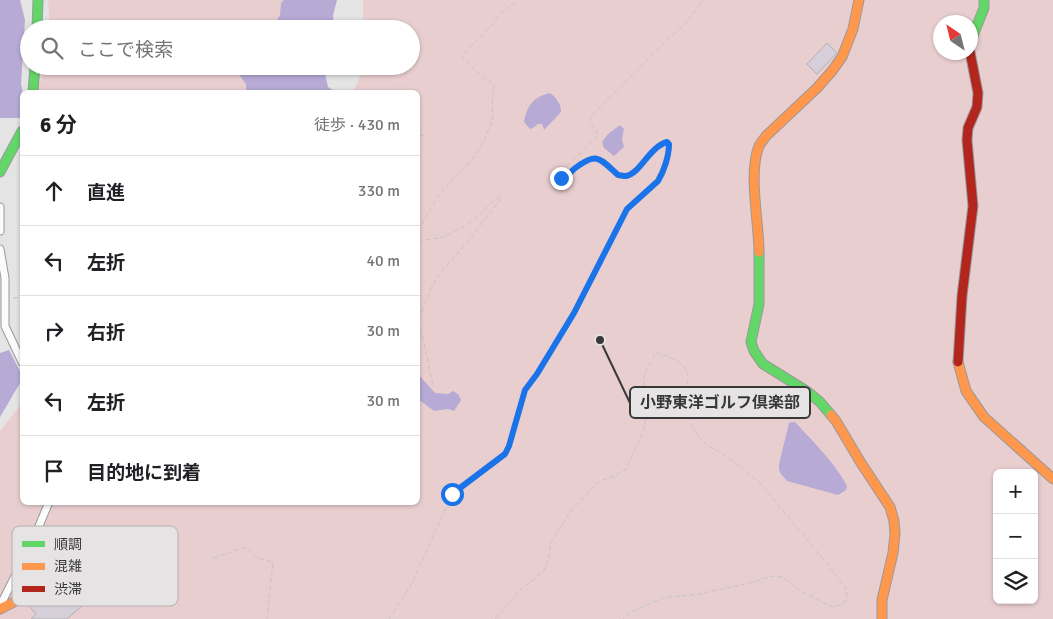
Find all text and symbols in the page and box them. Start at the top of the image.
north arrow [933,15,978,60]
search box [20,20,420,75]
icon: search [38,34,66,62]
text: ここで検索 [78,38,173,62]
text: 6 分 [40,112,77,138]
text: 徒歩 · 430 m [314,115,400,135]
route end [550,167,573,190]
icon: ahead [40,177,68,205]
text: 直進 [87,181,125,205]
text: 330 m [358,181,400,201]
icon: left [40,247,68,275]
text: 左折 [87,251,125,275]
text: 40 m [366,251,400,271]
icon: right [40,317,68,345]
text: 右折 [87,321,125,345]
text: 30 m [366,321,400,341]
icon: left [40,387,68,415]
callout: 小野東洋ゴルフ倶楽部 [630,387,810,418]
text: 左折 [87,391,125,415]
text: 30 m [366,391,400,411]
text: 小野東洋ゴルフ倶楽部 [640,393,800,413]
icon: arrive [40,457,68,485]
text: 目的地に到着 [87,461,201,485]
map controls [993,469,1038,604]
button: + [993,469,1038,514]
route start [441,483,464,506]
button: − [993,514,1038,559]
legend [12,526,178,606]
text: 順調 [54,536,82,553]
text: 混雑 [54,558,82,575]
button: layers [993,559,1038,604]
text: 渋滞 [54,581,82,598]

